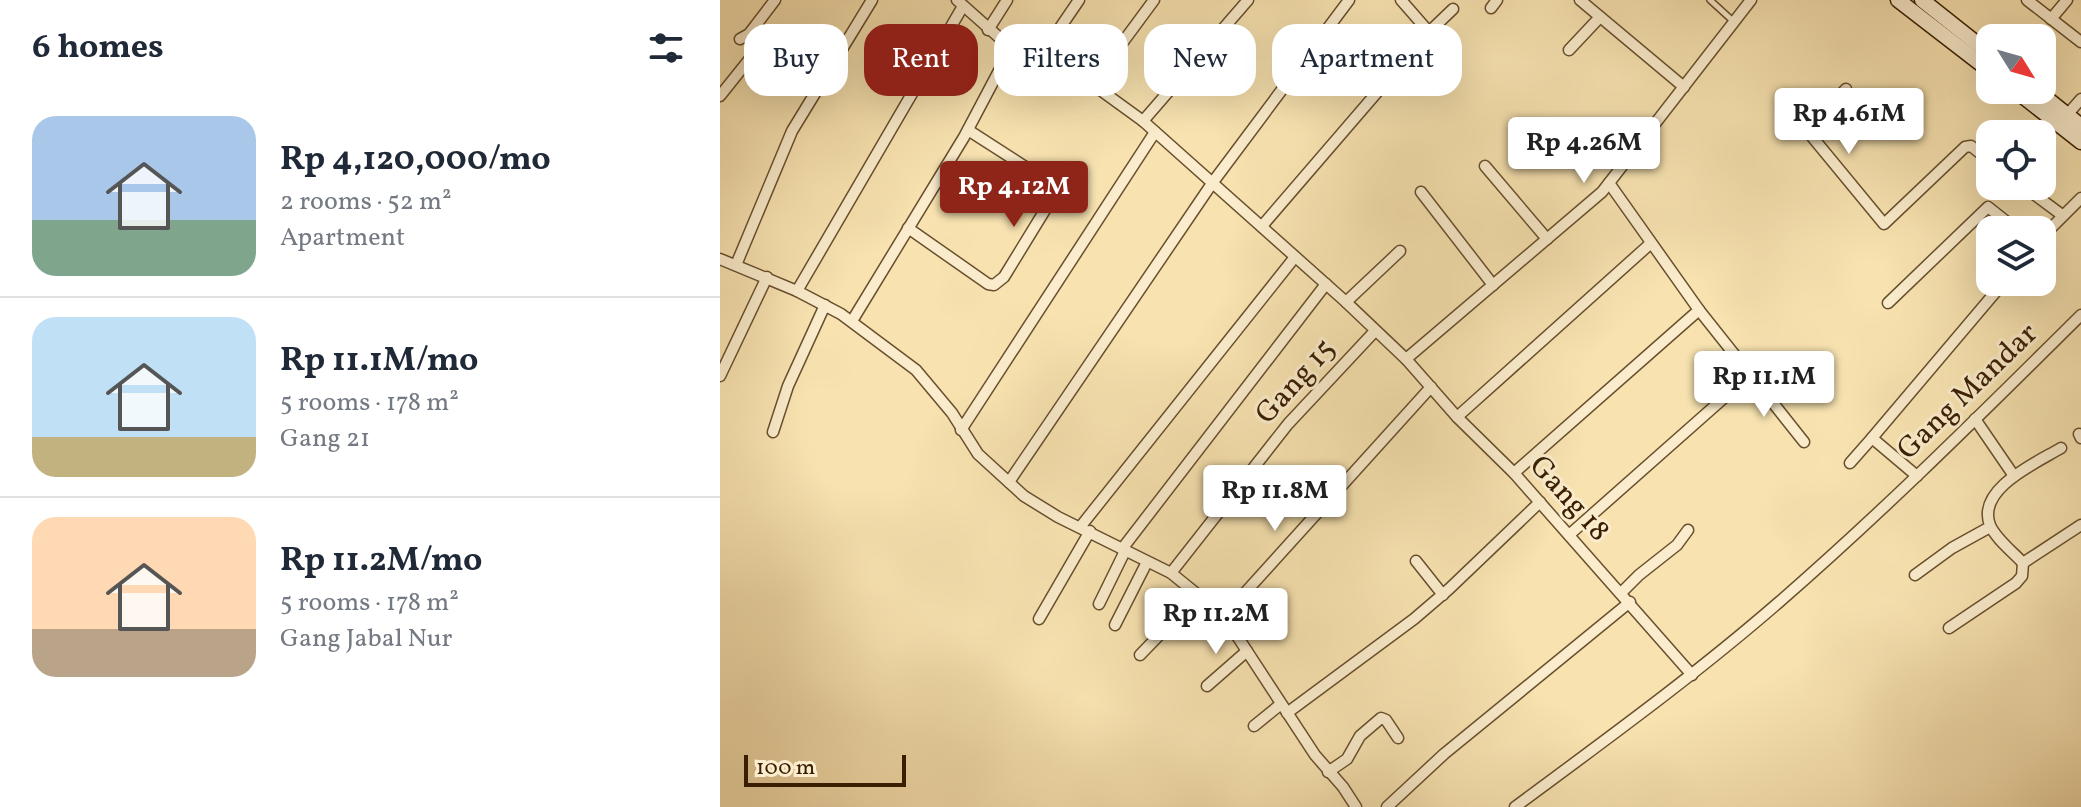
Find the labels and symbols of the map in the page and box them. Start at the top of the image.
north arrow [1976,24,2056,104]
pin: Rp 4.61M [1766,88,1932,156]
pin: Rp 4.26M [1501,117,1667,185]
pin: Rp 4.12M [931,161,1097,229]
street label: Gang Mandar [1888,314,2048,470]
street label: Gang 15 [1246,330,1346,434]
pin: Rp 11.1M [1681,351,1847,419]
street label: Gang 18 [1519,447,1619,551]
pin: Rp 11.8M [1192,465,1358,533]
pin: Rp 11.2M [1133,588,1299,656]
scale bar [744,751,906,787]

